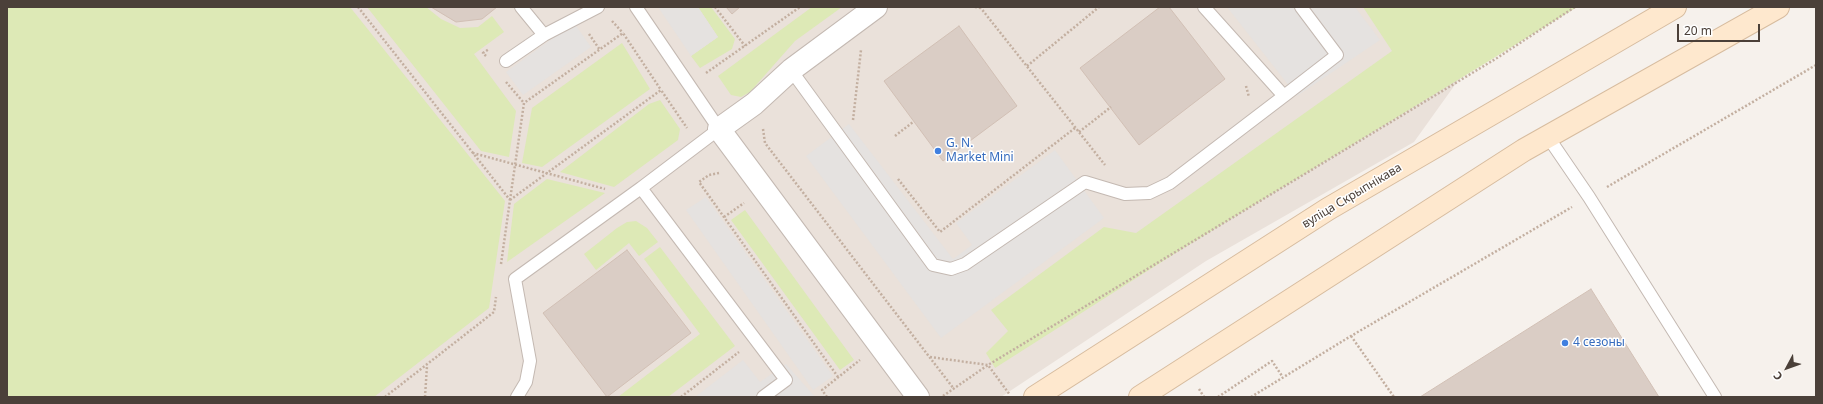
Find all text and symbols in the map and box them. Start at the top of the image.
scale bar [1679,16,1762,42]
text: 20 m [1684,22,1712,39]
place label: G. N. Market Mini [946,137,1014,165]
marker: G. N. Market Mini [933,146,943,156]
street label: вуліца Скрыпнікава [1299,161,1405,231]
place label: 4 сезоны [1573,336,1625,350]
marker: 4 сезоны [1560,338,1570,348]
north arrow [1767,348,1807,388]
text: С [1770,369,1786,384]

